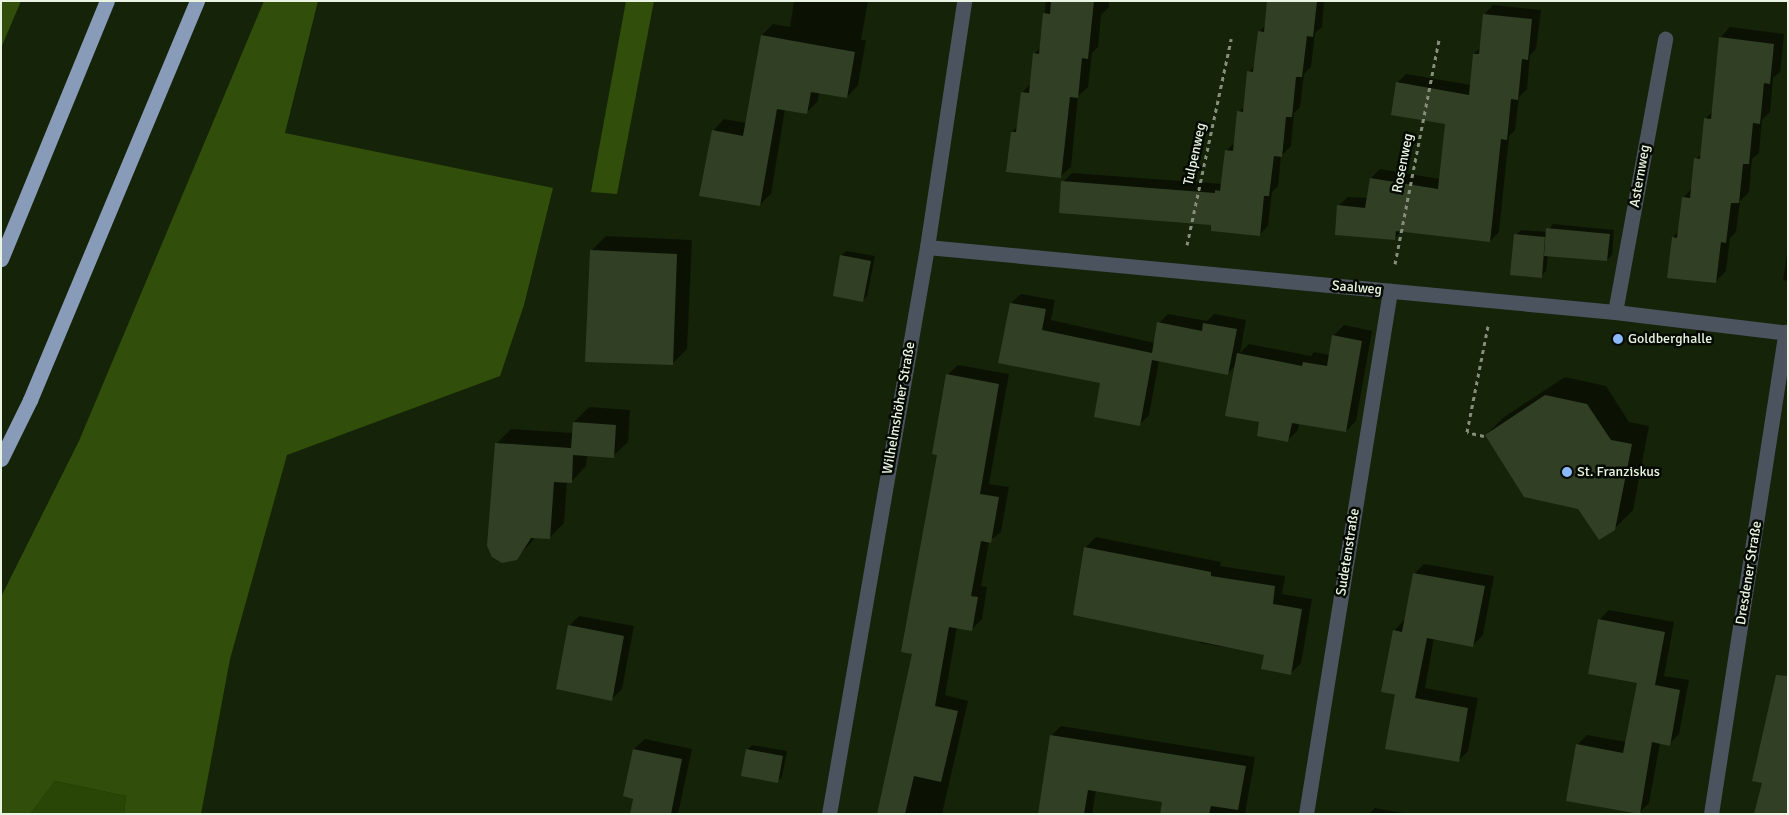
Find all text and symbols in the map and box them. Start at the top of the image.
street label: Tulpenweg [1180,121,1210,187]
street label: Rosenweg [1389,132,1417,194]
street label: Asternweg [1626,143,1654,209]
street label: Saalweg [1331,277,1383,299]
place label: Goldberghalle [1628,331,1712,347]
marker: Goldberghalle [1612,333,1624,345]
street label: Wilhelmshöher Straße [879,340,919,476]
place label: St. Franziskus [1577,464,1660,480]
marker: St. Franziskus [1561,466,1573,478]
street label: Sudetenstraße [1333,507,1363,597]
street label: Dresdener Straße [1732,520,1766,626]

